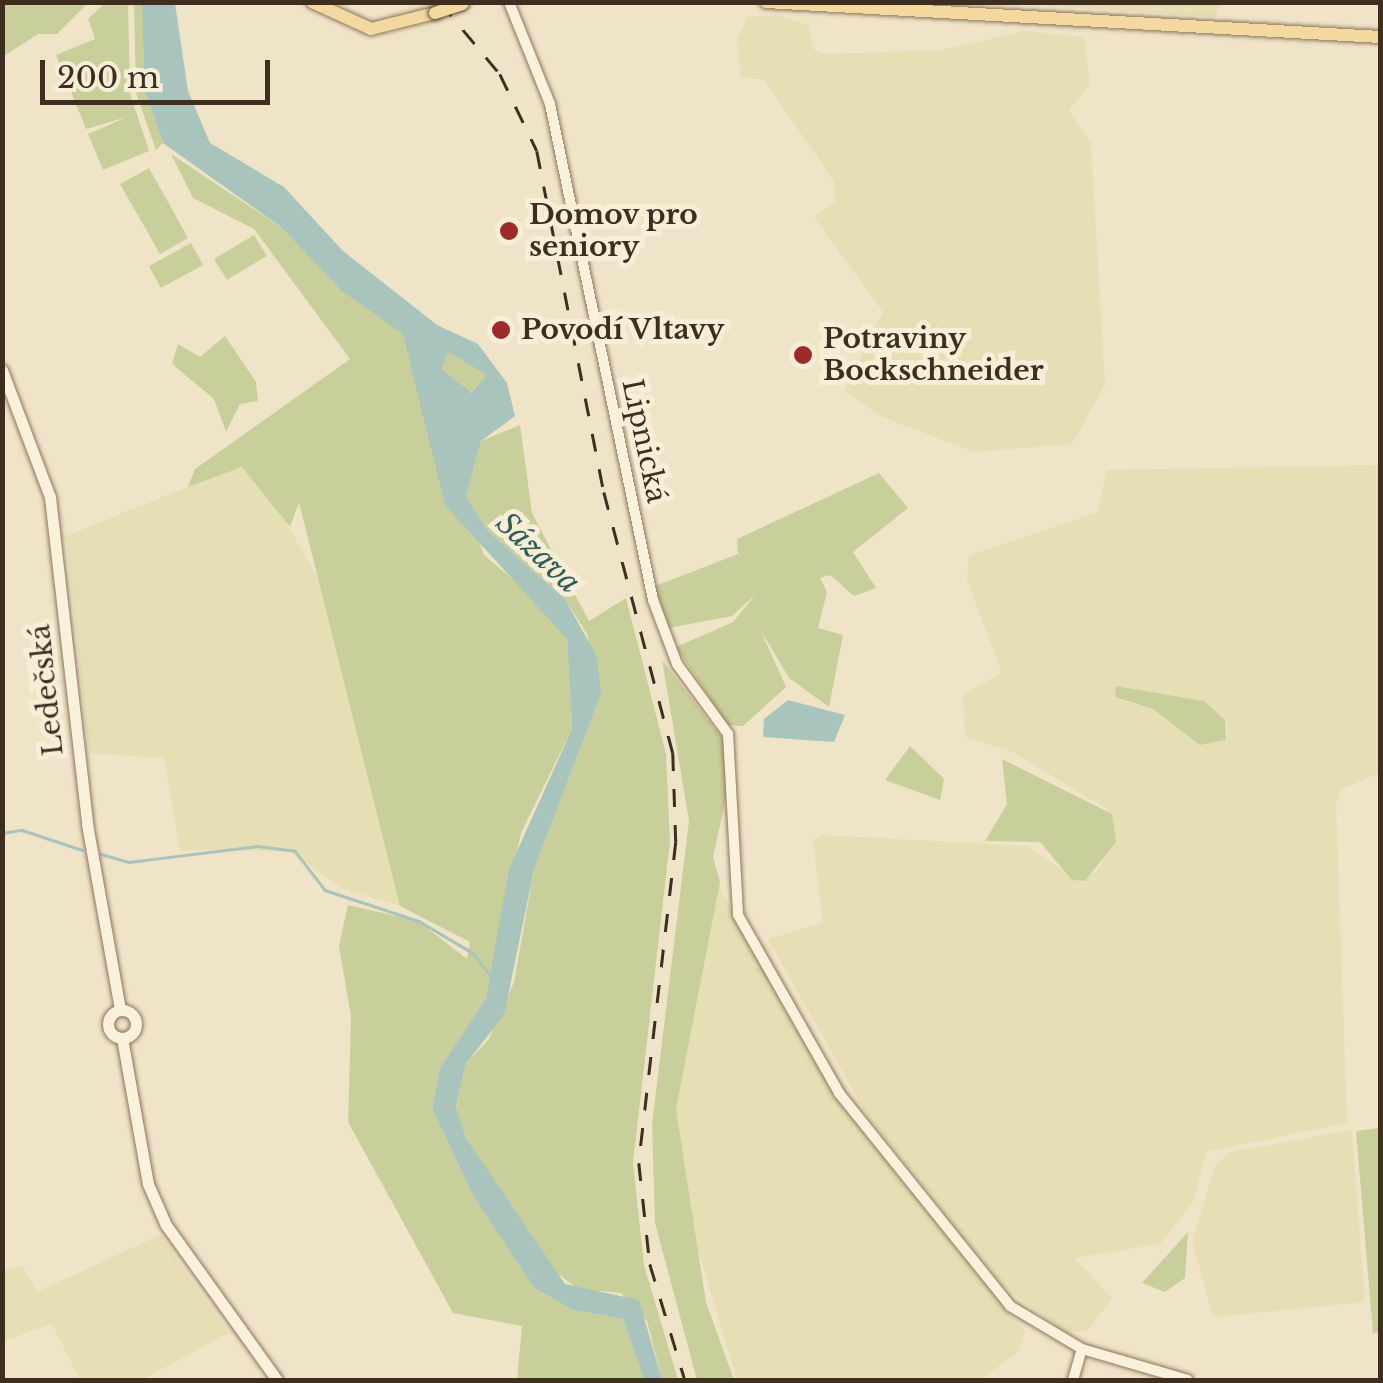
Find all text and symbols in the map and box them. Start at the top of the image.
scale bar [45,40,275,102]
text: 200 m [57,59,159,96]
place label: Domov pro seniory [529,198,699,264]
marker: Domov pro seniory [498,220,520,242]
place label: Povodí Vltavy [521,313,726,347]
marker: Povodí Vltavy [490,319,512,341]
place label: Potraviny Bockschneider [823,322,1044,388]
marker: Potraviny Bockschneider [792,344,814,366]
street label: Lipnická [615,376,673,506]
water label: Sázava [489,505,587,601]
street label: Ledečská [23,623,71,757]

